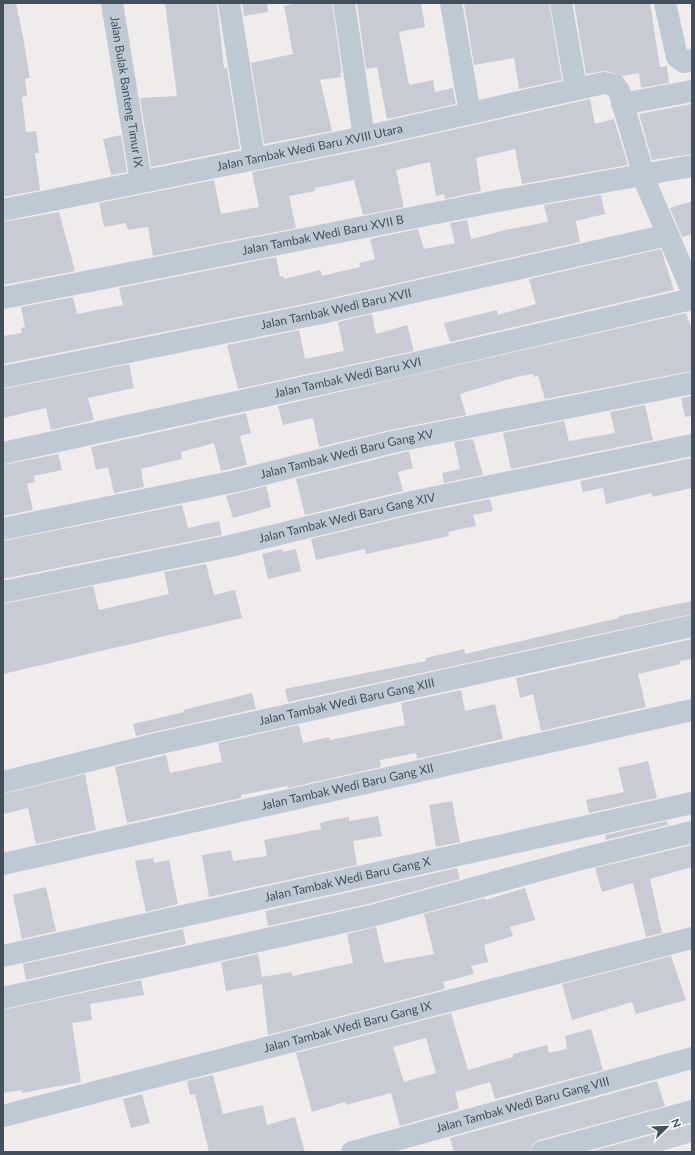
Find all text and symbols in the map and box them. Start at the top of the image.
street label: Jalan Bulak Banteng Timur IX [107,15,147,169]
street label: Jalan Tambak Wedi Baru XVIII Utara [215,121,404,174]
street label: Jalan Tambak Wedi Baru XVII B [241,211,405,258]
street label: Jalan Tambak Wedi Baru XVII [259,285,413,332]
street label: Jalan Tambak Wedi Baru XVI [273,354,423,401]
street label: Jalan Tambak Wedi Baru Gang XV [259,426,436,482]
street label: Jalan Tambak Wedi Baru Gang XIV [257,489,437,546]
street label: Jalan Tambak Wedi Baru Gang XIII [257,675,436,728]
street label: Jalan Tambak Wedi Baru Gang XII [260,760,435,813]
street label: Jalan Tambak Wedi Baru Gang X [263,853,432,905]
street label: Jalan Tambak Wedi Baru Gang IX [262,998,433,1055]
street label: Jalan Tambak Wedi Baru Gang VIII [434,1073,611,1135]
north arrow [647,1107,687,1147]
text: N [669,1116,684,1129]

